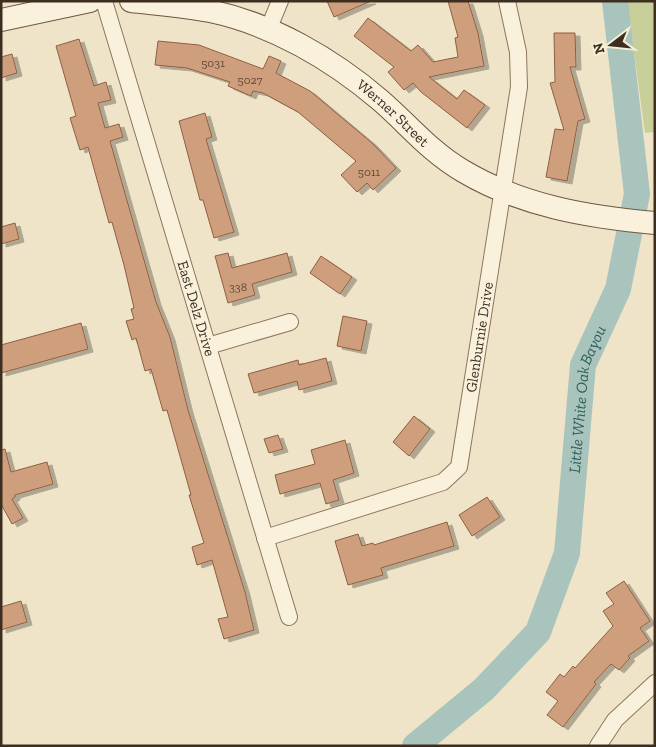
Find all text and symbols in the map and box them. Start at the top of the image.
north arrow [586,20,636,70]
text: N [589,41,609,56]
house number: 5031 [201,56,225,70]
house number: 5027 [238,73,263,87]
street label: Werner Street [353,76,433,151]
house number: 5011 [358,165,381,179]
street label: East Delz Drive [173,258,219,358]
house number: 338 [229,280,247,294]
street label: Glenburnie Drive [462,281,497,394]
water label: Little White Oak Bayou [565,322,610,474]

